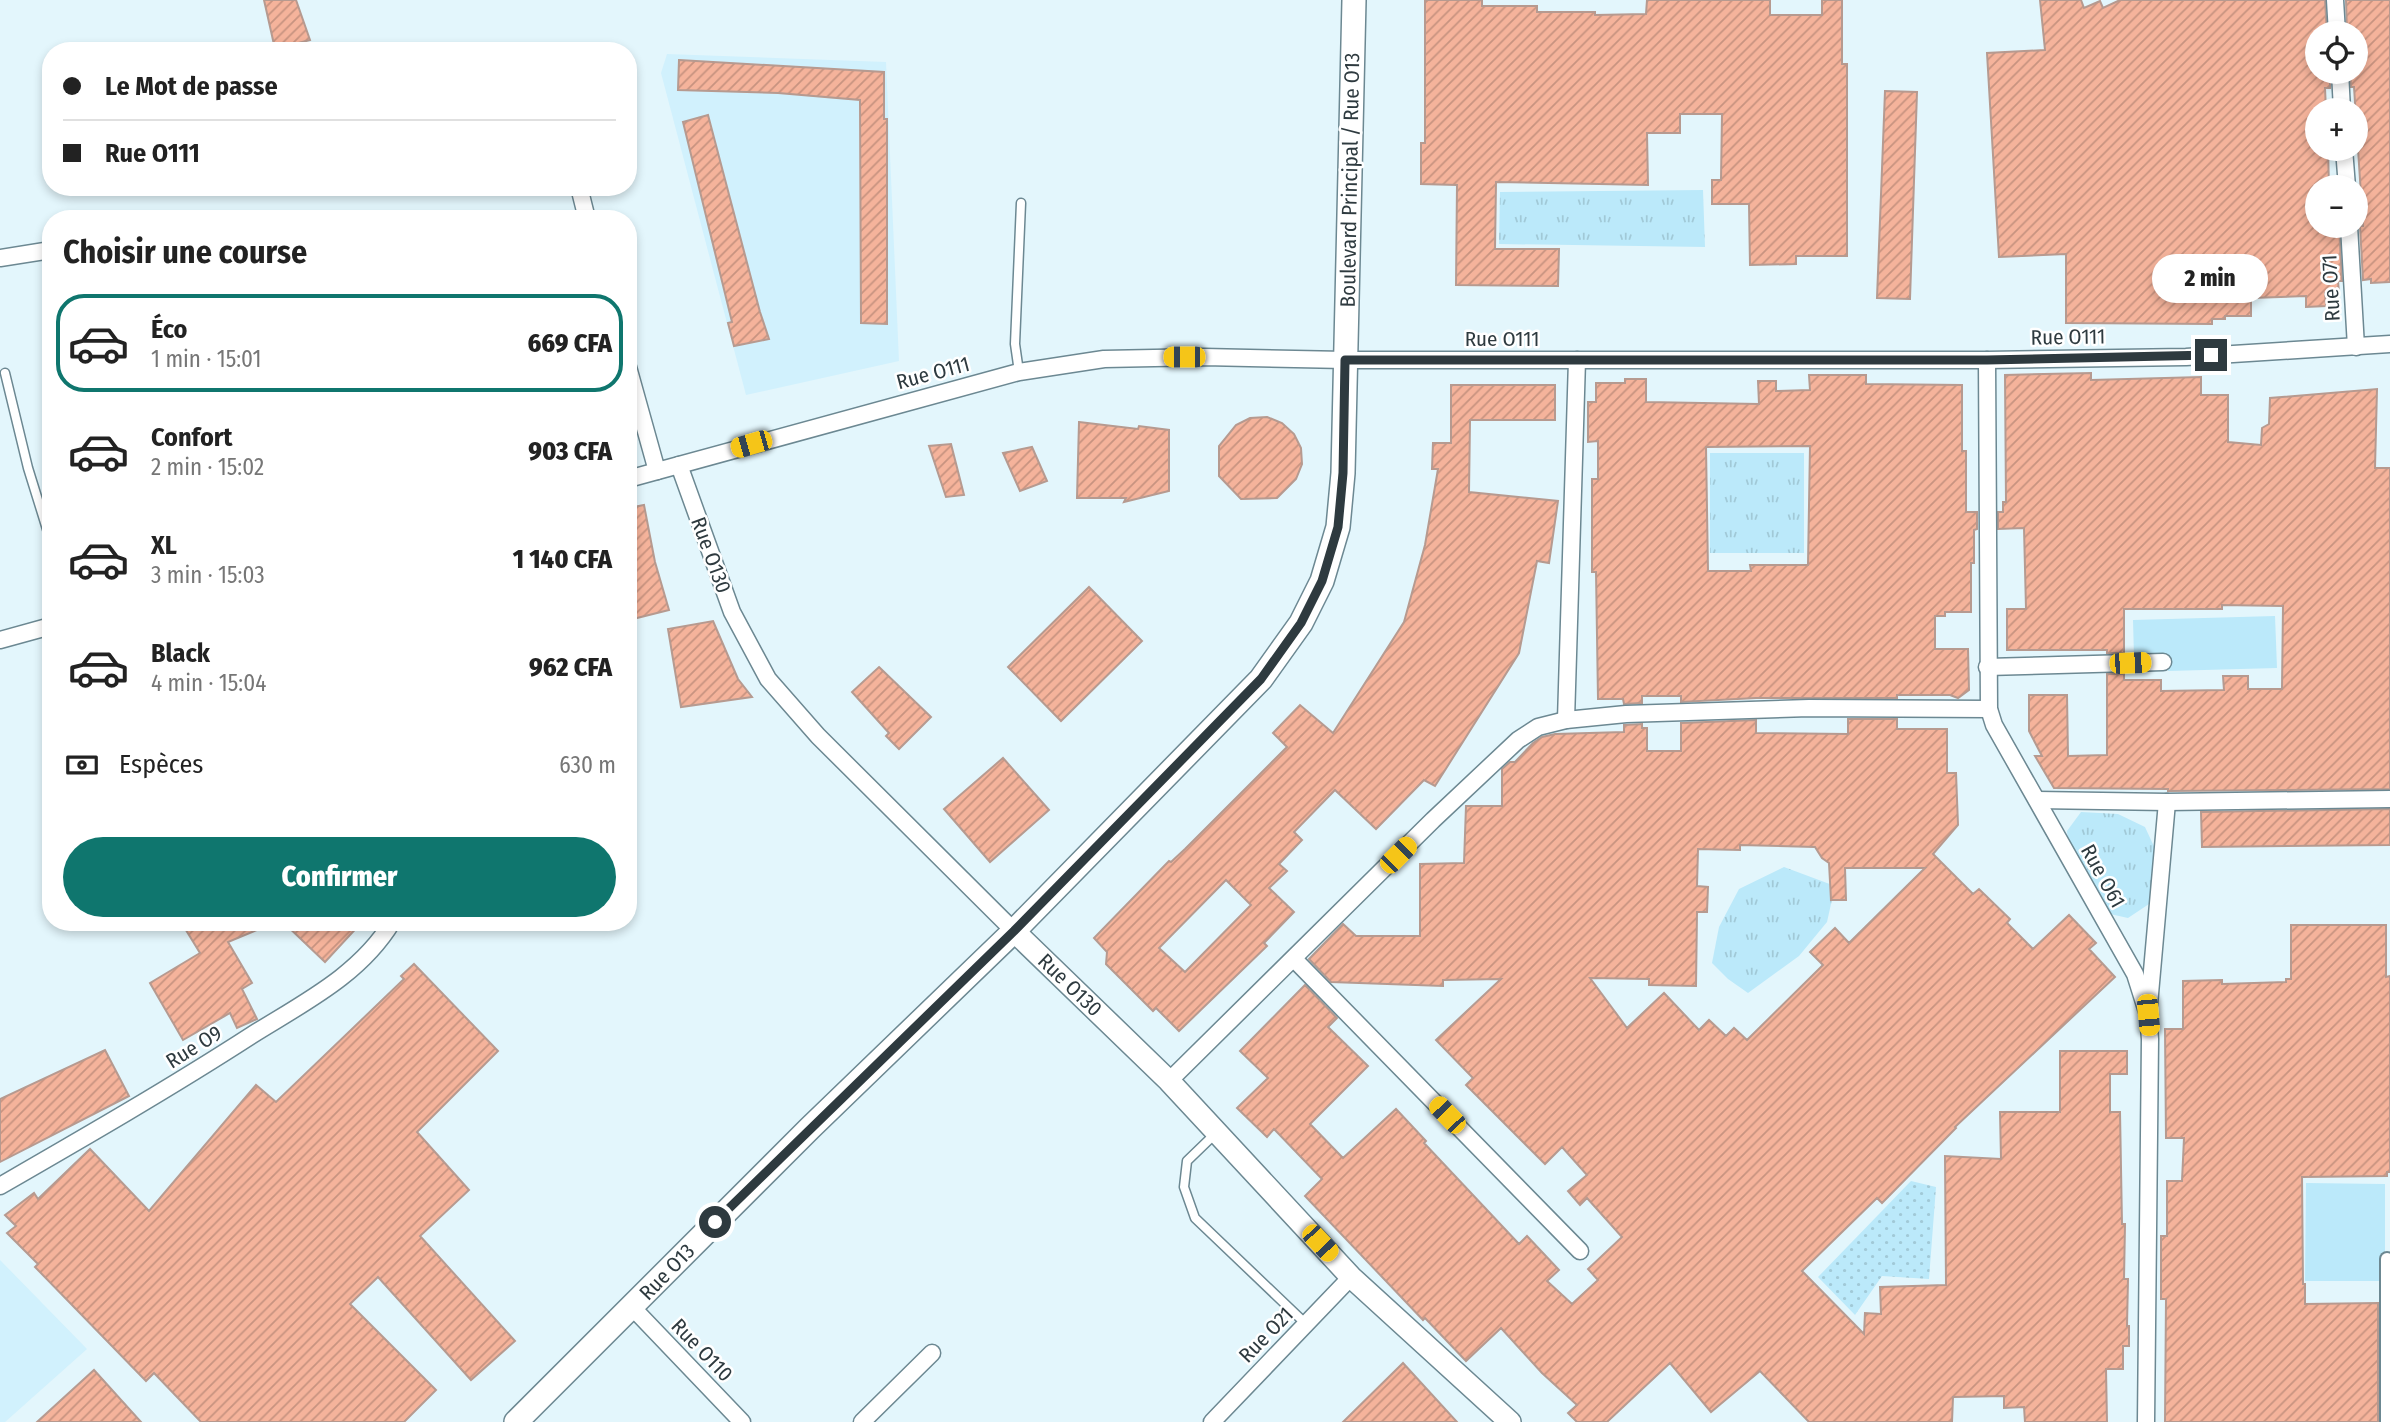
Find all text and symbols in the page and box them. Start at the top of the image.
map controls [2305,21,2368,238]
button: locate [2305,21,2368,84]
street label: Boulevard Principal / Rue O13 [1335,52,1365,308]
text: Le Mot de passe [105,71,278,102]
button: + [2305,98,2368,161]
text: Rue O111 [105,138,200,169]
button: − [2305,175,2368,238]
text: Choisir une course [63,233,307,271]
callout: 2 min [2153,254,2269,302]
street label: Rue O71 [2316,254,2346,322]
text: 2 min [2185,264,2235,292]
icon: car [67,312,130,375]
text: Éco [151,314,188,345]
street label: Rue O111 [2030,323,2106,351]
street label: Rue O111 [1465,326,1539,352]
text: 669 CFA [527,328,612,359]
route end [2195,339,2227,371]
text: 1 min · 15:01 [151,345,261,373]
car [1164,347,1206,368]
street label: Rue O111 [894,351,972,395]
icon: car [67,420,130,483]
text: Confort [151,422,232,453]
car [728,428,775,460]
text: 903 CFA [528,436,612,467]
text: 2 min · 15:02 [151,453,264,481]
street label: Rue O130 [685,513,737,597]
icon: car [67,528,130,591]
text: XL [151,530,177,561]
text: 1 140 CFA [513,544,612,575]
text: 3 min · 15:03 [151,561,265,589]
icon: car [67,636,130,699]
text: Black [151,638,210,669]
text: 962 CFA [529,652,612,683]
car [2109,652,2152,674]
text: 4 min · 15:04 [151,669,266,697]
icon: cash [63,746,101,784]
text: Espèces [119,749,203,780]
text: 630 m [559,751,616,779]
car [1376,833,1421,877]
button: Confirmer [63,837,616,917]
street label: Rue O61 [2075,840,2131,912]
street label: Rue O130 [1032,948,1108,1022]
car [2136,993,2161,1037]
street label: Rue O9 [161,1020,227,1074]
car [1425,1093,1470,1137]
route start [699,1206,731,1238]
car [1298,1220,1343,1266]
street label: Rue O13 [634,1238,700,1306]
street label: Rue O21 [1233,1302,1299,1368]
street label: Rue O110 [666,1313,738,1387]

